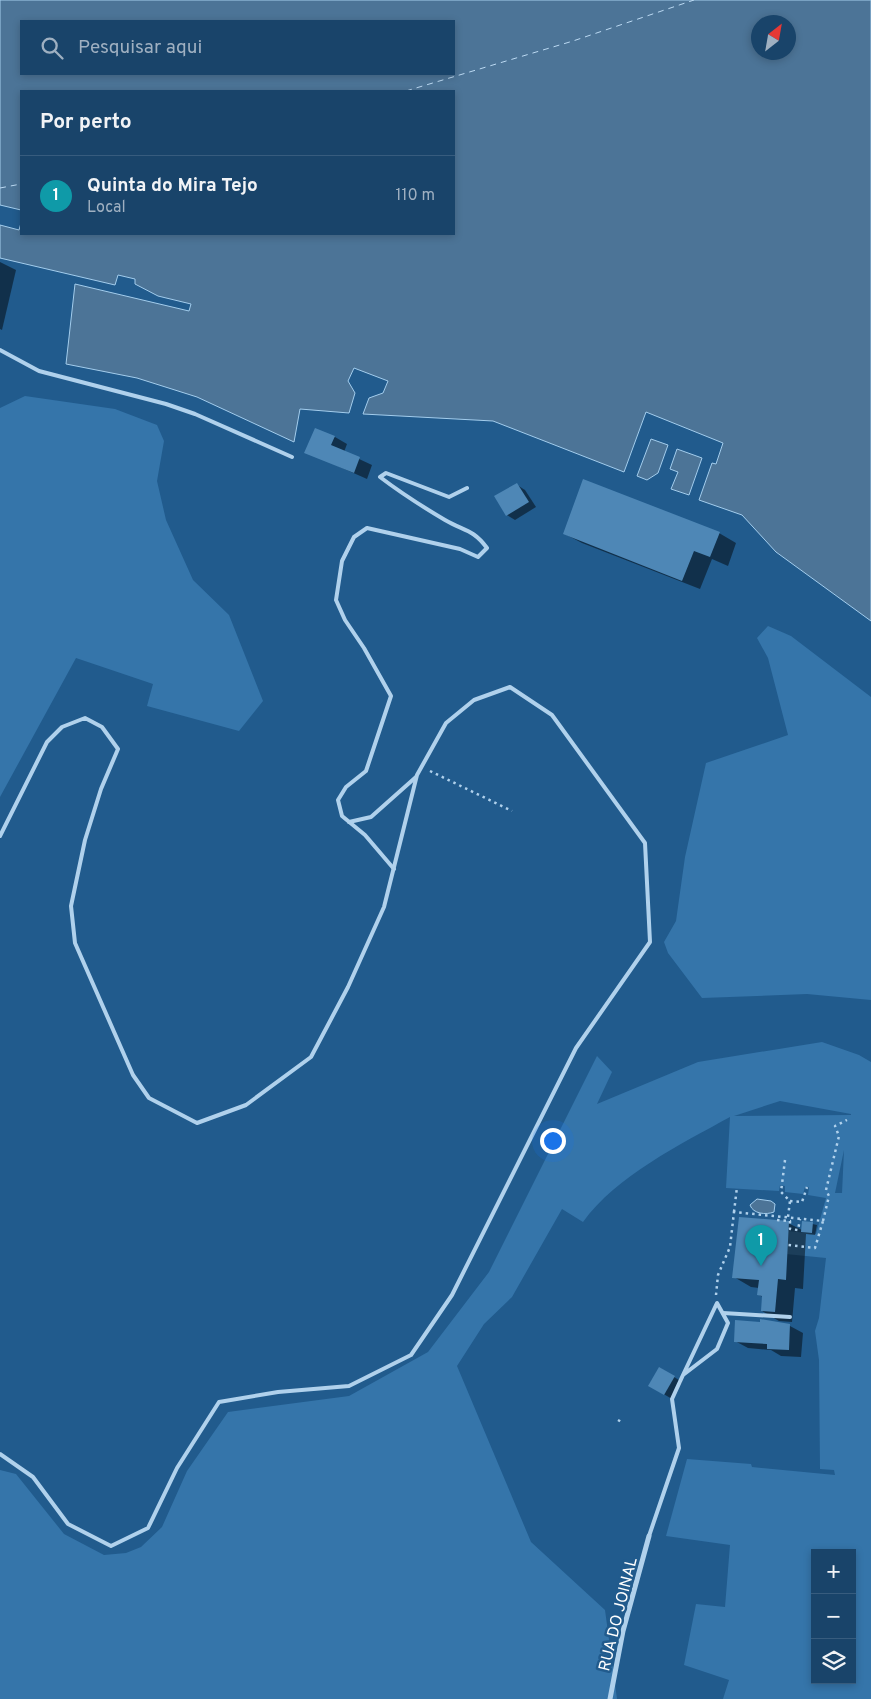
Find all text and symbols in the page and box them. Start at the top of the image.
north arrow [751,15,796,60]
search box [20,20,455,75]
icon: search [38,34,66,62]
text: Pesquisar aqui [78,36,202,60]
text: Por perto [40,109,132,136]
text: Quinta do Mira Tejo [87,174,258,198]
text: 1 [53,186,59,206]
text: 110 m [395,186,435,206]
text: Local [87,198,126,218]
your location [540,1128,566,1154]
pin: 1 [745,1225,777,1266]
map controls [811,1549,856,1684]
button: + [811,1549,856,1594]
street label: RUA DO JOINAL [595,1555,643,1673]
button: − [811,1594,856,1639]
button: layers [811,1639,856,1684]

